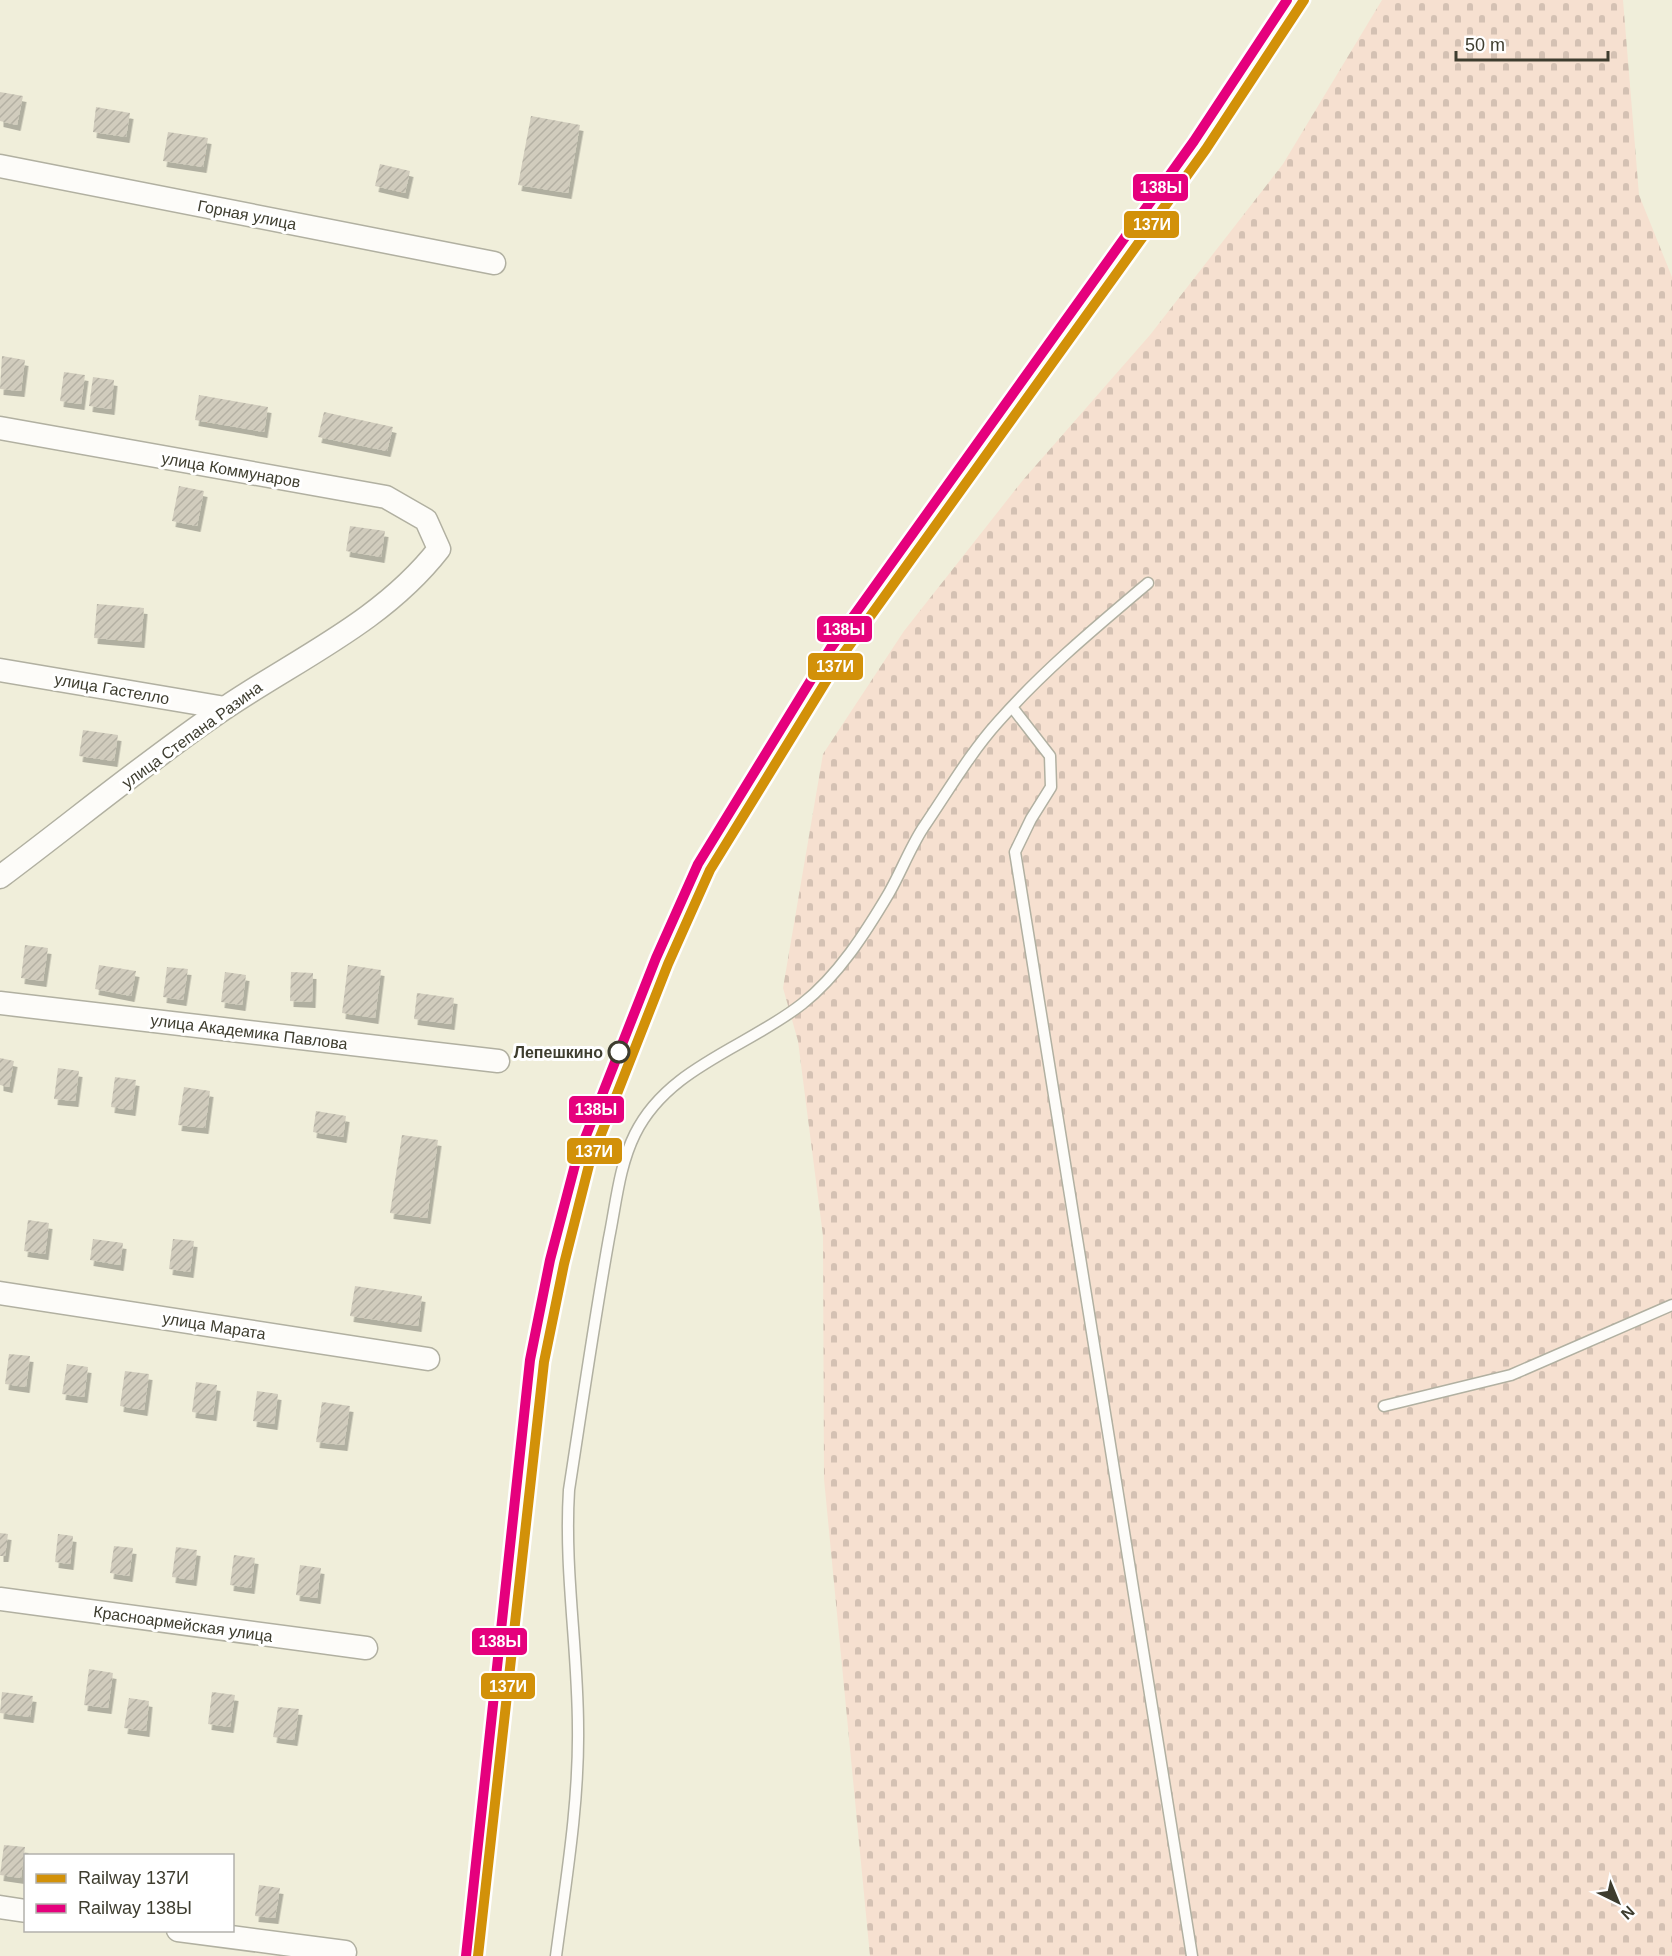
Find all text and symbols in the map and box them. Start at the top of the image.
scale bar [1456,24,1608,62]
text: 50 m [1465,35,1505,55]
line badge: 138Ы [1132,173,1189,202]
text: 138Ы [1140,179,1182,196]
street label: Горная улица [196,197,298,233]
line badge: 137И [1123,210,1180,239]
text: 137И [1133,216,1171,233]
street label: улица Коммунаров [160,449,302,491]
line badge: 138Ы [816,615,873,643]
text: 138Ы [823,621,865,638]
line badge: 137И [807,652,864,681]
text: 137И [816,658,854,675]
street label: улица Гастелло [53,671,171,707]
street label: улица Степана Разина [119,679,265,791]
street label: улица Академика Павлова [150,1011,349,1053]
marker: Лепешкино [608,1041,630,1063]
place label: Лепешкино [514,1044,603,1061]
line badge: 138Ы [568,1095,625,1124]
text: 138Ы [575,1101,617,1118]
line badge: 137И [566,1137,623,1165]
text: 137И [575,1143,613,1160]
street label: улица Марата [161,1309,267,1343]
street label: Красноармейская улица [92,1603,274,1645]
line badge: 138Ы [471,1627,528,1656]
text: 138Ы [479,1633,521,1650]
line badge: 137И [480,1672,536,1700]
text: 137И [489,1678,527,1695]
legend [24,1854,234,1932]
text: Railway 137И [78,1868,189,1888]
north arrow [1588,1872,1648,1932]
text: Railway 138Ы [78,1898,192,1918]
text: N [1618,1902,1638,1923]

